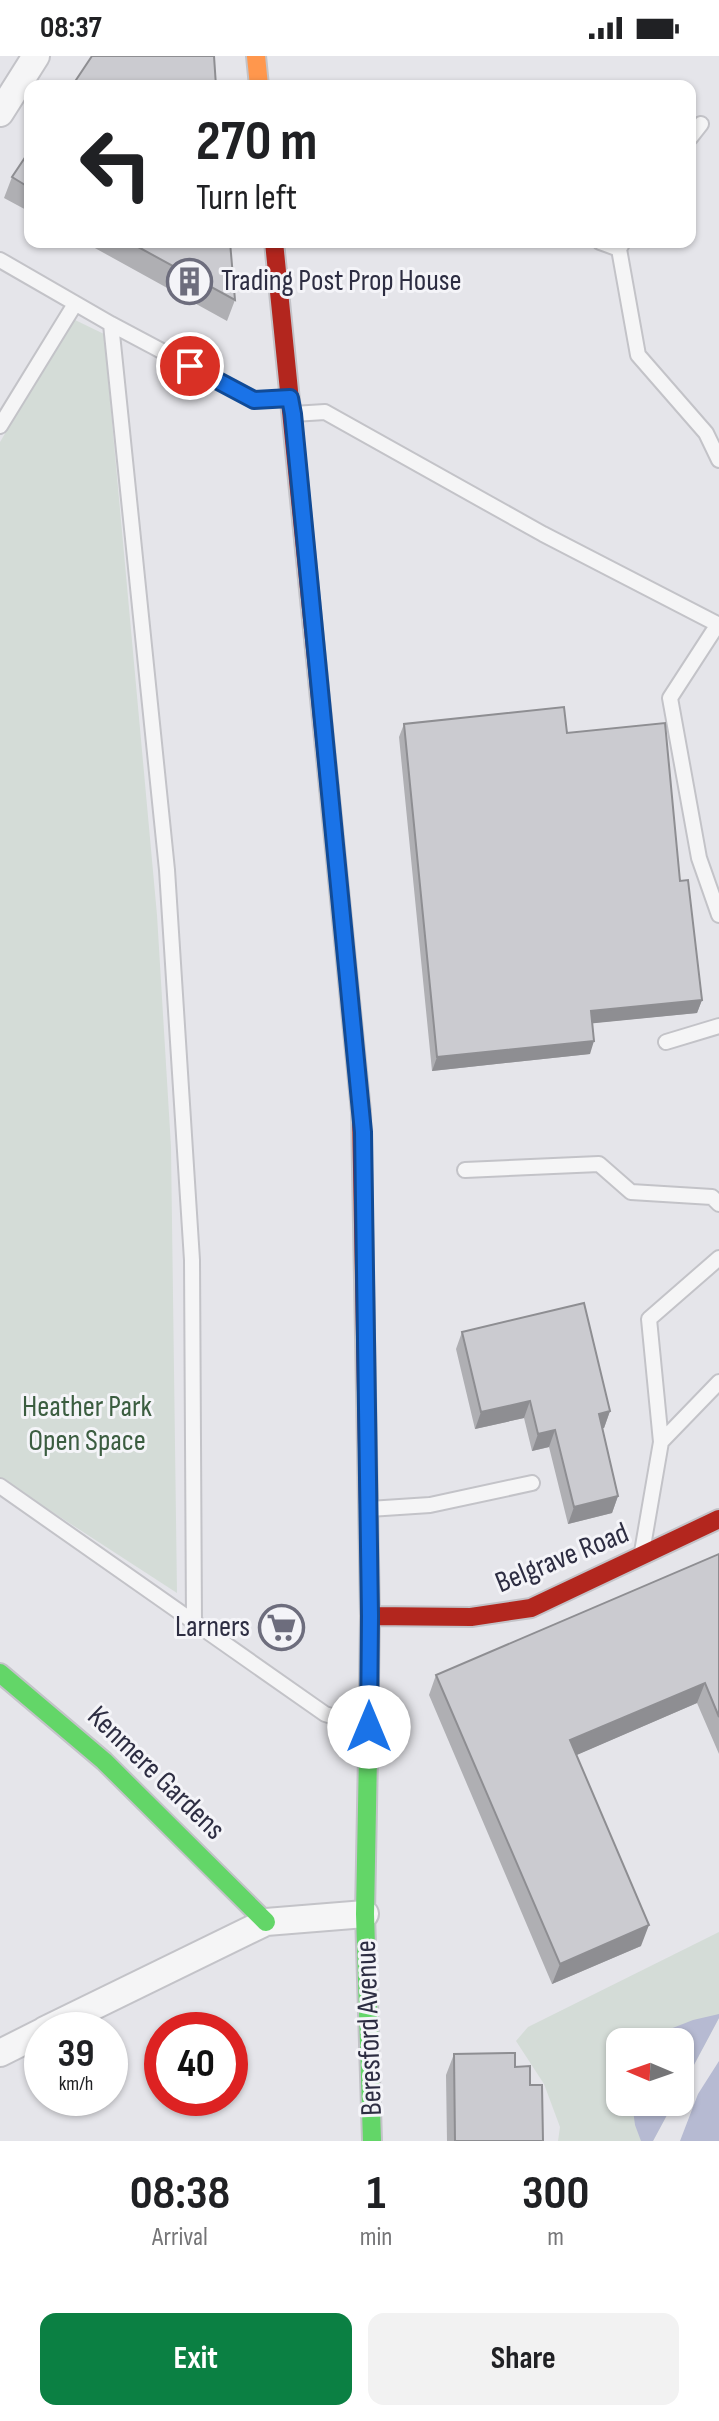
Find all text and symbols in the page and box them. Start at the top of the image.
text: 08:37 [40,10,102,46]
text: 270 m [196,109,317,176]
icon: left [64,112,168,216]
text: Turn left [196,177,297,220]
building icon: Trading Post Prop House [166,257,214,305]
place label: Trading Post Prop House [221,263,462,299]
pin [156,332,224,400]
icon: arrive [168,344,212,388]
park label: Heather Park Open Space [22,1389,153,1459]
street label: Belgrave Road [490,1515,634,1601]
supermarket icon: Larners [257,1603,305,1651]
place label: Larners [175,1609,250,1645]
position arrow [327,1685,411,1769]
street label: Kenmere Gardens [80,1699,232,1847]
street label: Beresford Avenue [348,1940,390,2116]
speed limit sign: 40 [144,2012,248,2116]
north arrow [606,2028,694,2116]
map controls [606,2028,694,2116]
text: 39 [58,2030,94,2078]
text: km/h [59,2072,93,2096]
text: 08:38 [130,2165,230,2222]
text: 1 [367,2165,385,2222]
text: 300 [522,2165,589,2222]
text: Arrival [152,2222,208,2253]
text: min [360,2222,392,2253]
text: m [547,2222,564,2253]
button: Exit [40,2313,352,2405]
button: Share [368,2313,679,2405]

